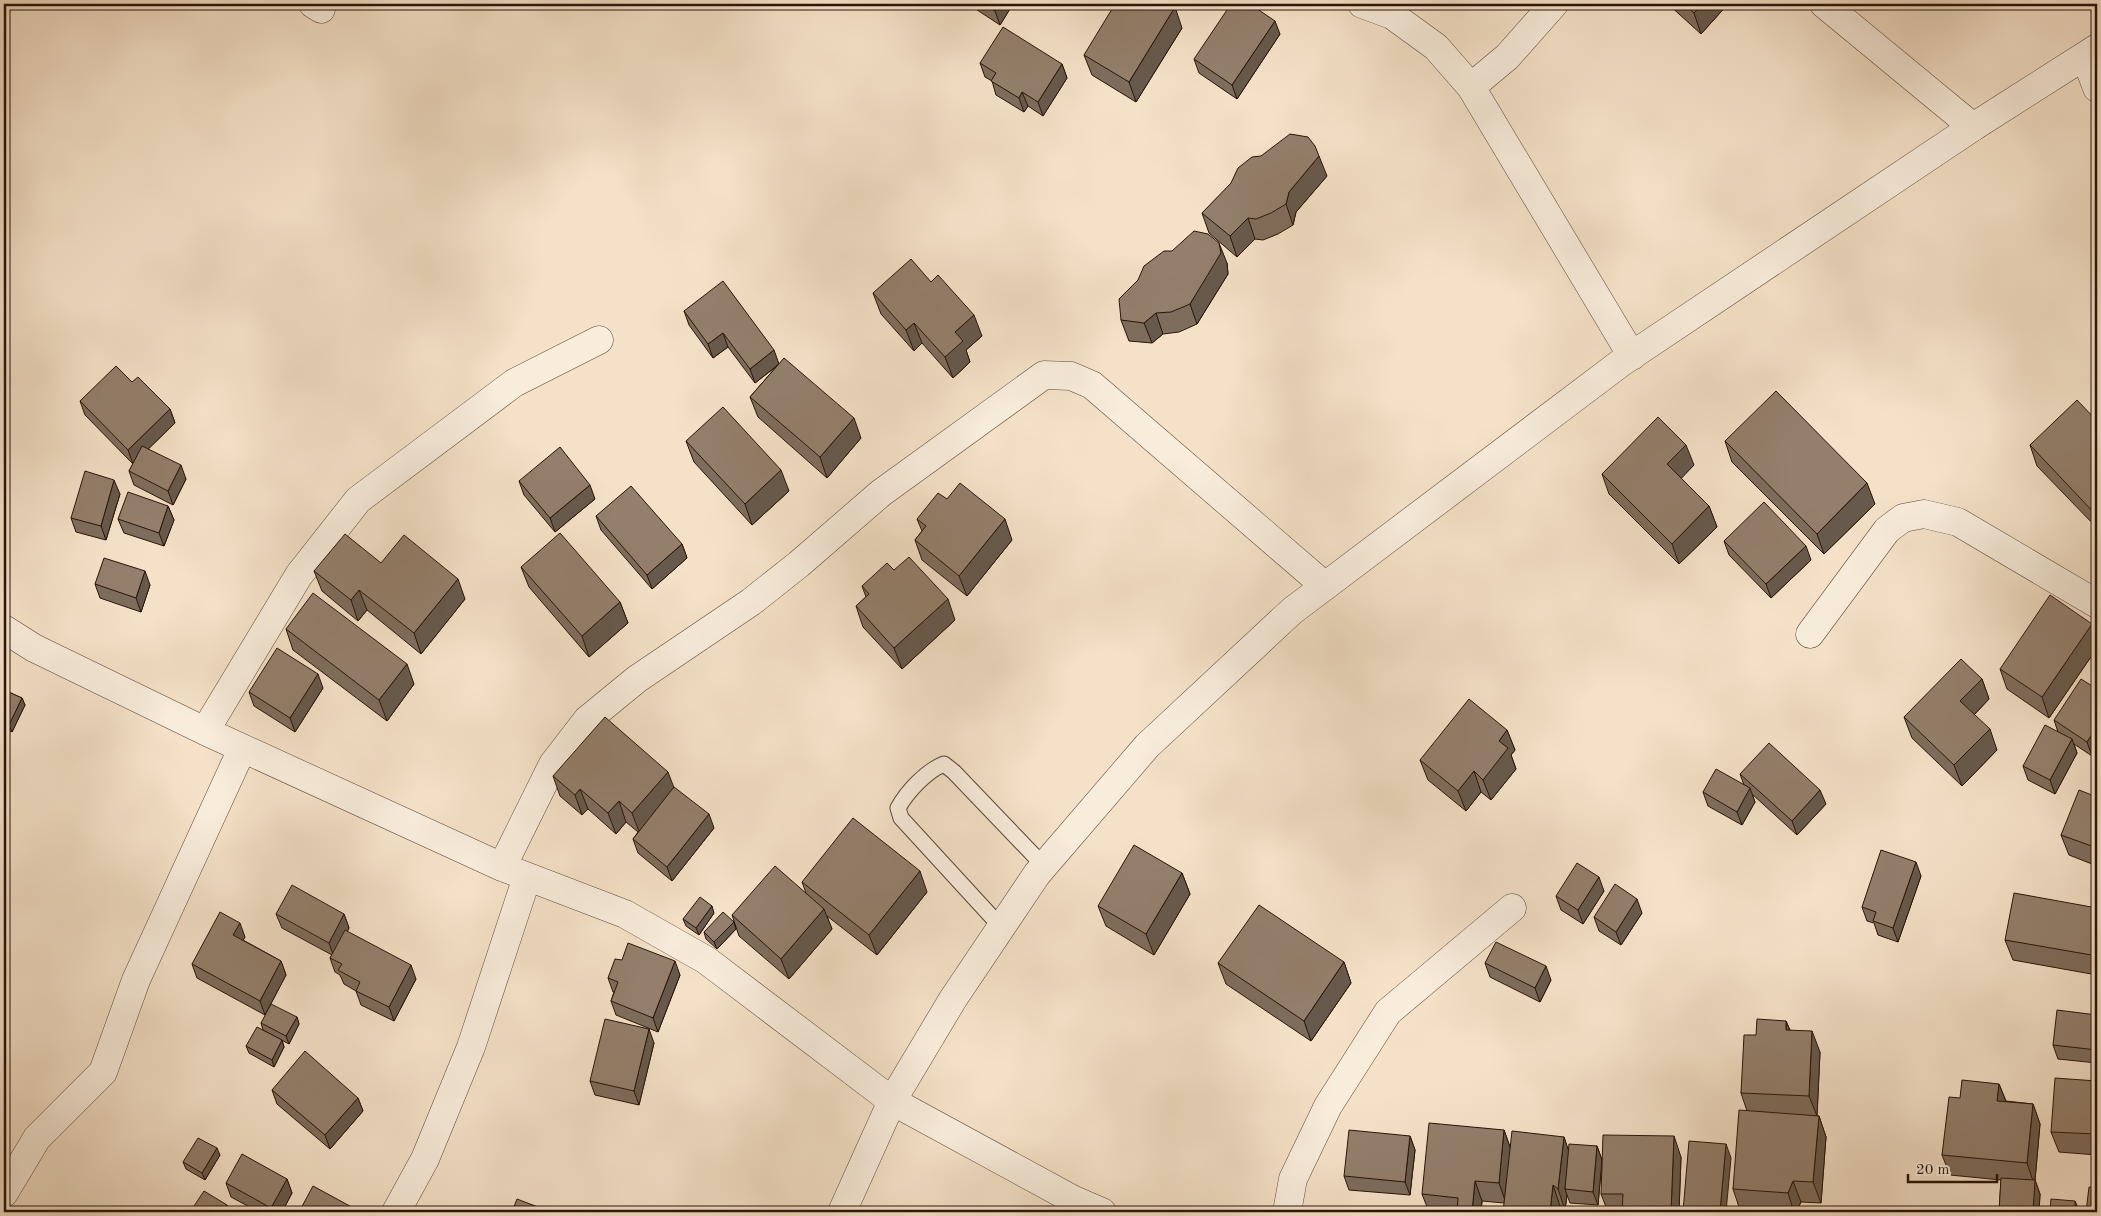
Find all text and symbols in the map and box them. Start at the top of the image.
scale bar [1908,1151,1997,1183]
text: 20 m [1916,1163,1950,1178]

